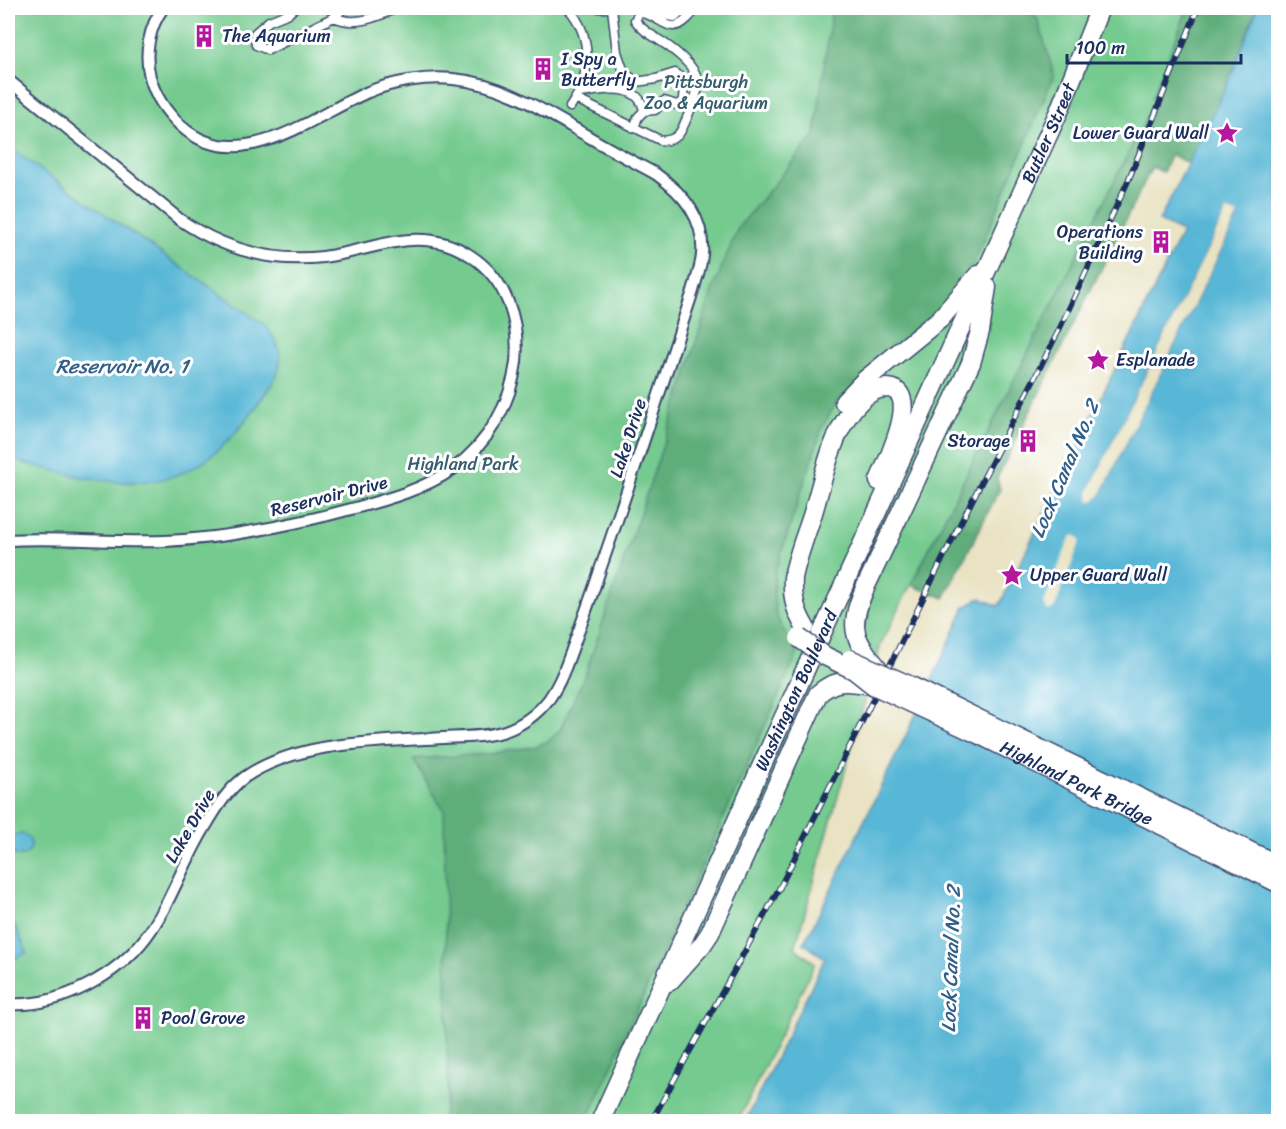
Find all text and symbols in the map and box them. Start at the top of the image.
place label: The Aquarium [222,20,331,52]
building icon: The Aquarium [191,23,217,49]
scale bar [1067,27,1241,65]
text: 100 m [1076,32,1125,64]
place label: I Spy a Butterfly [560,43,636,96]
building icon: I Spy a Butterfly [530,56,556,82]
park label: Pittsburgh Zoo & Aquarium [644,66,768,119]
street label: Butler Street [1012,77,1085,189]
place label: Lower Guard Wall [1073,117,1210,149]
place icon: Lower Guard Wall [1214,120,1240,146]
place label: Operations Building [1057,216,1144,269]
building icon: Operations Building [1148,229,1174,255]
place label: Esplanade [1116,344,1195,376]
place icon: Esplanade [1085,347,1111,373]
water label: Reservoir No. 1 [56,349,190,384]
water label: Lock Canal No. 2 [1020,392,1111,543]
street label: Lake Drive [600,394,656,482]
place label: Storage [948,425,1010,457]
building icon: Storage [1015,428,1041,454]
park label: Highland Park [407,448,519,480]
street label: Reservoir Drive [267,466,391,526]
place label: Upper Guard Wall [1030,559,1168,591]
place icon: Upper Guard Wall [999,562,1025,588]
street label: Washington Boulevard [745,603,847,776]
street label: Highland Park Bridge [994,731,1159,835]
street label: Lake Drive [156,783,224,869]
water label: Lock Canal No. 2 [931,883,971,1033]
place label: Pool Grove [161,1002,245,1034]
building icon: Pool Grove [130,1005,156,1031]

